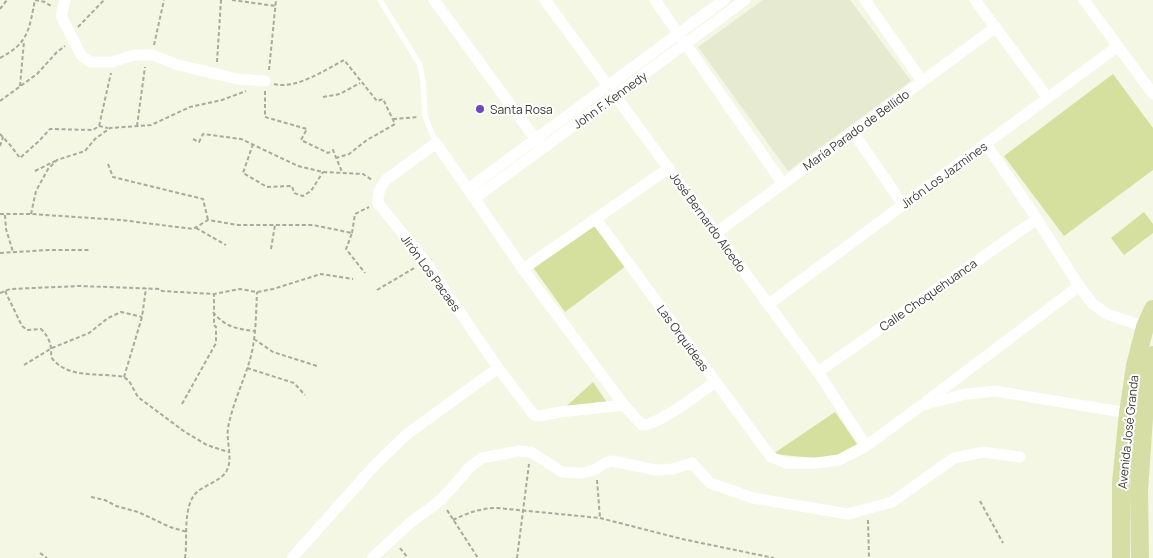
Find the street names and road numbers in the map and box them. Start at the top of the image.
street label: John F. Kennedy [570,67,651,133]
street label: María Parado de Bellido [799,86,913,174]
street label: Jirón Los Jazmines [897,138,991,212]
street label: José Bernardo Alcedo [666,169,750,275]
street label: Jirón Los Pacaes [397,231,465,315]
street label: Calle Choquehuanca [876,255,980,335]
street label: Las Orquideas [653,301,713,375]
street label: Avenida José Granda [1114,374,1142,490]

